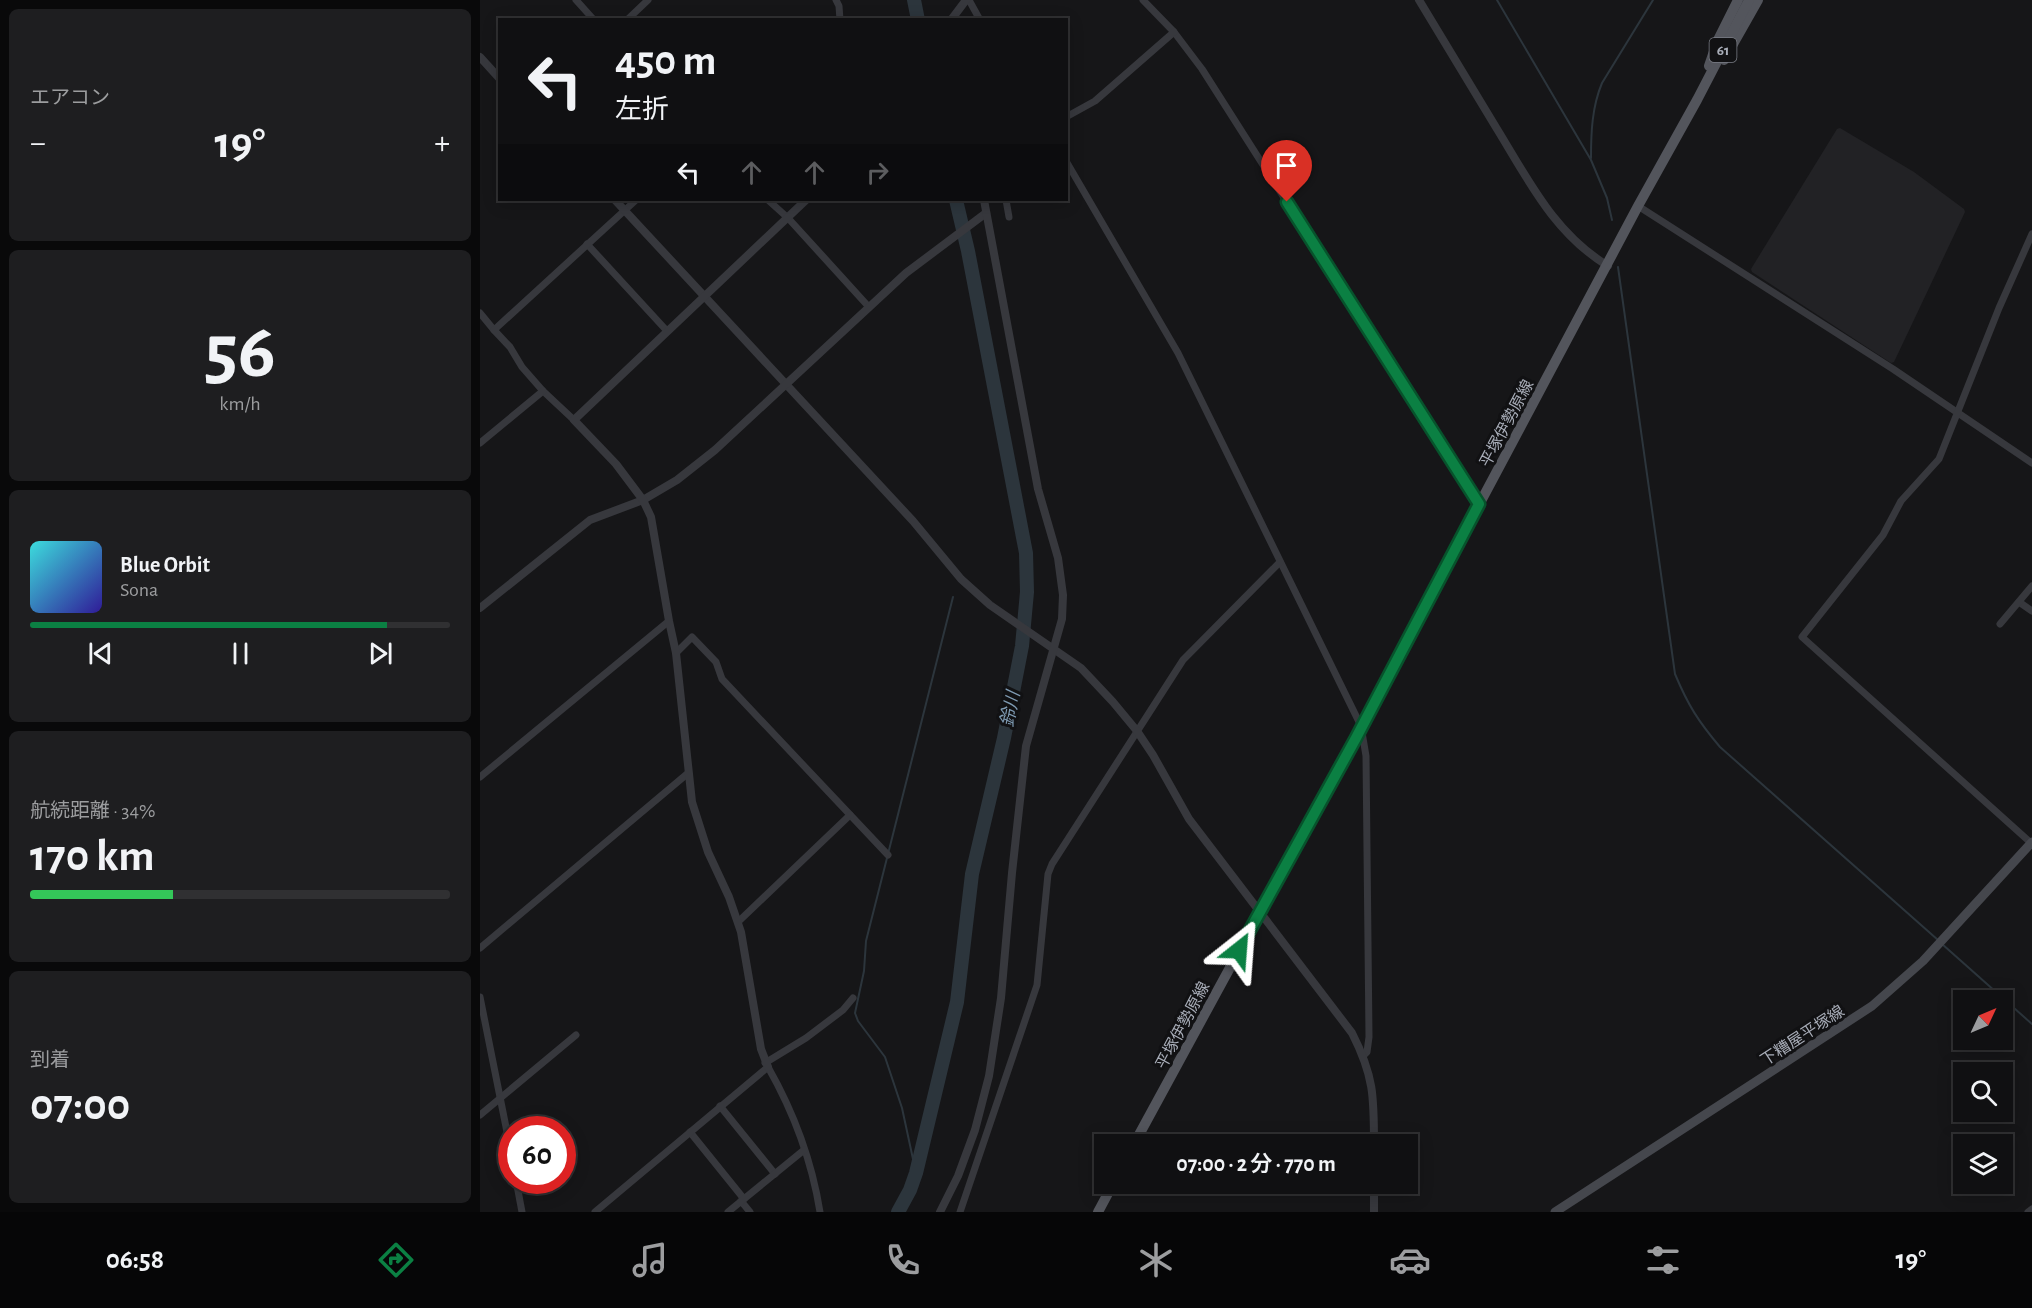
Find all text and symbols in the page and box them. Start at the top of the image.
road number: 61 [1710,38,1736,62]
text: 450 m [615,40,716,82]
icon: left [516,42,594,120]
text: エアコン [30,88,110,108]
text: 左折 [615,96,669,123]
text: 19° [214,121,266,166]
text: − [30,127,46,160]
text: + [434,127,450,160]
pin [1261,140,1312,202]
icon: arrive [1270,149,1303,182]
icon: left [672,156,705,189]
icon: ahead [735,156,768,189]
icon: ahead [798,156,831,189]
icon: right [861,156,894,189]
text: 56 [204,314,276,392]
street label: 平塚伊勢原線 [1476,377,1536,470]
text: km/h [219,394,261,414]
text: Blue Orbit [120,554,210,576]
text: Sona [120,580,158,600]
icon: previous [84,637,117,670]
icon: pause [224,637,257,670]
icon: next [364,637,397,670]
water label: 鈴川 [997,687,1024,729]
text: 航続距離 · 34% [30,801,156,821]
text: 170 km [30,834,154,879]
position arrow [1207,918,1271,982]
street label: 平塚伊勢原線 [1152,979,1212,1072]
north arrow [1953,990,2013,1050]
map controls [1953,990,2013,1194]
street label: 下糟屋平塚線 [1757,1002,1847,1069]
text: 到着 [30,1050,70,1070]
button: search [1953,1062,2013,1122]
text: 07:00 [30,1083,130,1128]
speed limit sign: 60 [498,1116,576,1194]
button: layers [1953,1134,2013,1194]
text: 07:00 · 2 分 · 770 m [1176,1153,1336,1175]
icon: directions [375,1239,417,1281]
icon: music [629,1239,671,1281]
icon: phone [882,1239,924,1281]
icon: climate [1135,1239,1177,1281]
icon: car [1389,1239,1431,1281]
icon: filters [1642,1239,1684,1281]
text: 06:58 [106,1246,164,1273]
text: 19° [1896,1246,1926,1273]

